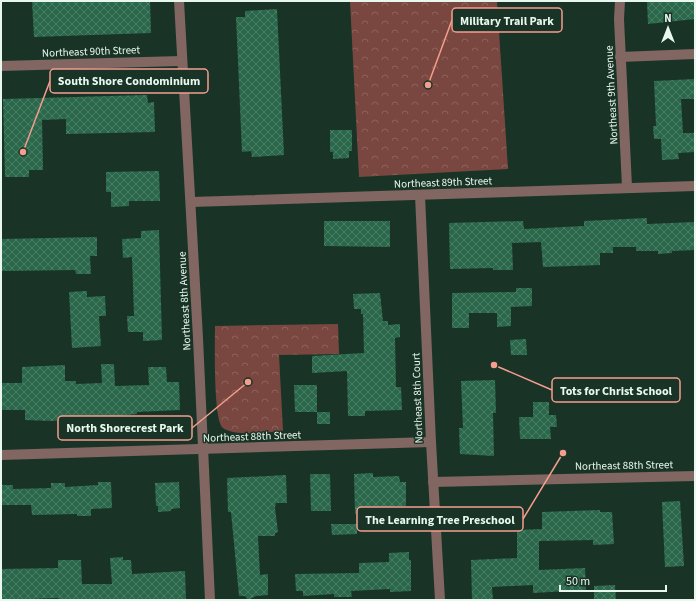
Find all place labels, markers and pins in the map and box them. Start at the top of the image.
callout: Military Trail Park [452,8,562,32]
callout: South Shore Condominium [50,69,208,93]
callout: Tots for Christ School [552,378,680,402]
callout: North Shorecrest Park [58,416,192,440]
callout: The Learning Tree Preschool [357,507,523,531]

